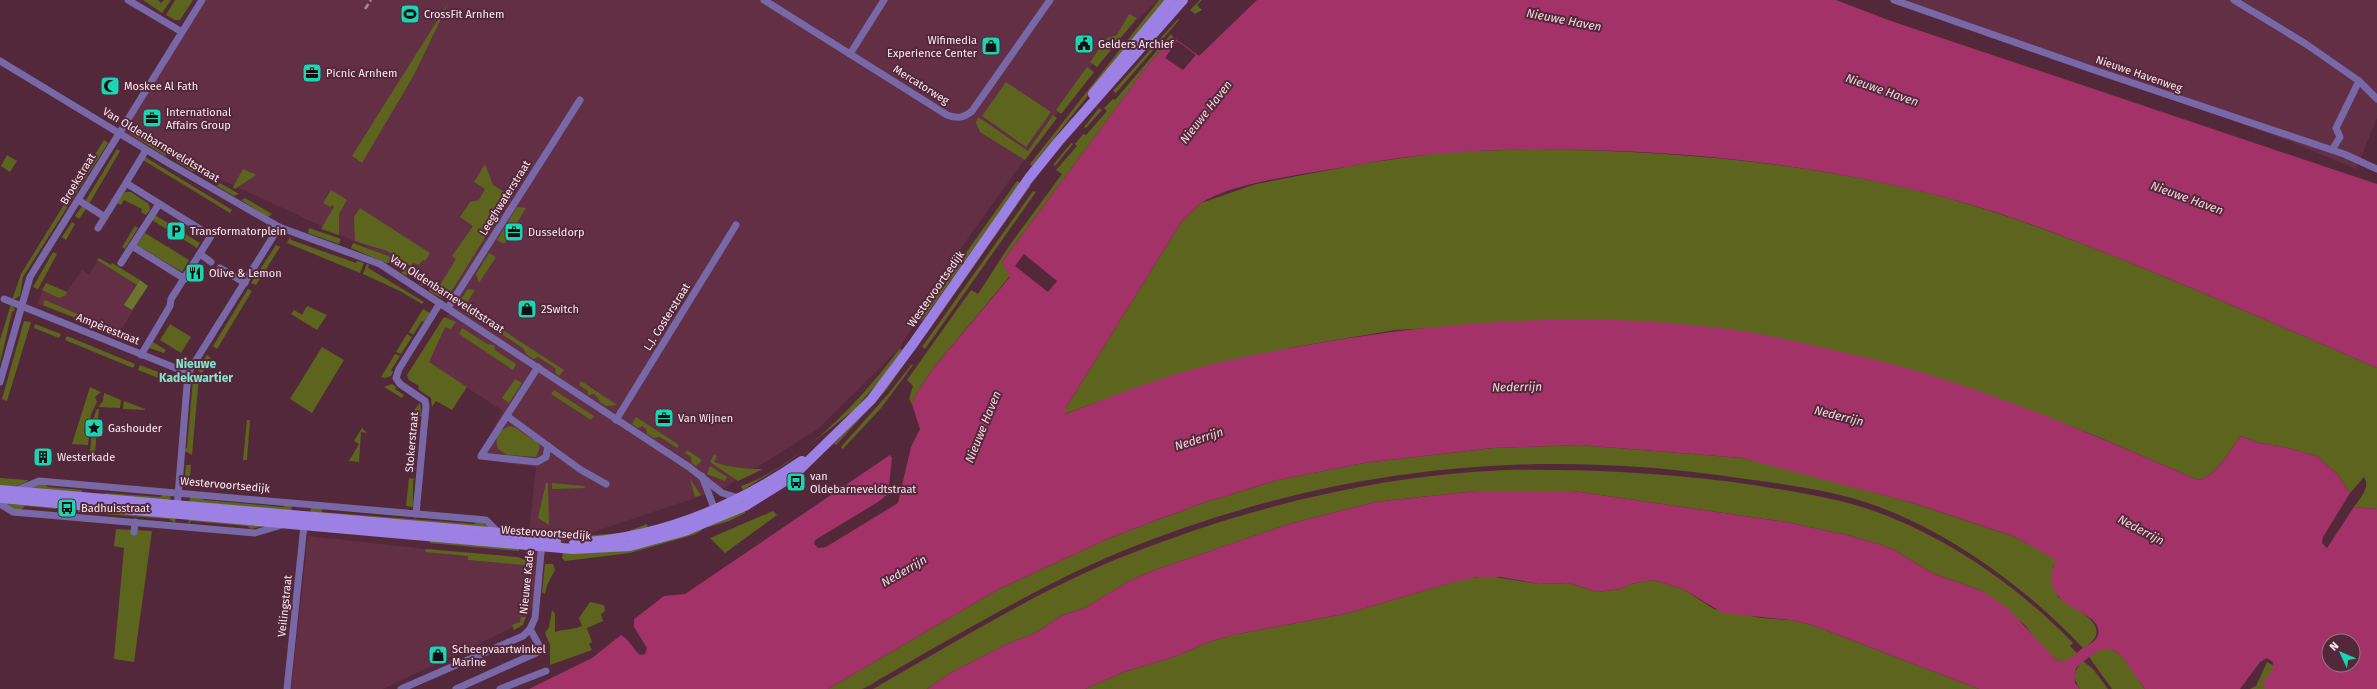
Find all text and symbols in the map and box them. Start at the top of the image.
sports icon: CrossFit Arnhem [399,3,421,25]
water label: Nieuwe Haven [1525,6,1603,34]
place label: CrossFit Arnhem [424,8,504,21]
public building icon: Gelders Archief [1073,33,1095,55]
place label: Wifimedia Experience Center [887,34,978,60]
shop icon: Wifimedia Experience Center [980,35,1002,57]
place label: Gelders Archief [1098,38,1175,51]
street label: Nieuwe Havenweg [2094,53,2184,95]
office icon: Picnic Arnhem [301,62,323,84]
street label: Mercatorweg [891,63,952,108]
place label: Picnic Arnhem [326,67,397,80]
water label: Nieuwe Haven [1844,71,1920,109]
mosque icon: Moskee Al Fath [99,75,121,97]
water label: Nieuwe Haven [1177,78,1235,146]
place label: Moskee Al Fath [124,80,198,93]
street label: Van Oldenbarneveldtstraat [100,105,222,185]
place label: International Affairs Group [166,106,231,132]
office icon: International Affairs Group [141,107,163,129]
street label: Broekstraat [58,151,98,207]
street label: Leeghwaterstraat [477,158,533,238]
water label: Nieuwe Haven [2149,178,2225,218]
parking icon: Transformatorplein [165,220,187,242]
office icon: Dusseldorp [503,221,525,243]
place label: Transformatorplein [190,225,286,238]
place label: Dusseldorp [528,226,585,239]
street label: Westervoortsedijk [905,248,967,330]
street label: Van Oldenbarneveldtstraat [387,252,507,336]
restaurant icon: Olive & Lemon [184,262,206,284]
place label: Olive & Lemon [209,267,282,280]
street label: L.J. Costerstraat [641,281,693,353]
shop icon: 2Switch [516,298,538,320]
place label: 2Switch [541,303,579,316]
street label: Ampèrestraat [74,310,142,348]
district label: Nieuwe Kadekwartier [159,357,233,385]
water label: Nederrijn [1492,380,1542,394]
water label: Nieuwe Haven [962,389,1004,465]
water label: Nederrijn [1813,403,1865,429]
office icon: Van Wijnen [653,407,675,429]
street label: Stokerstraat [403,411,421,473]
place label: Van Wijnen [678,412,733,425]
place icon: Gashouder [83,417,105,439]
place label: Gashouder [108,422,163,435]
water label: Nederrijn [1173,425,1225,453]
building icon: Westerkade [32,446,54,468]
place label: Westerkade [57,451,115,464]
place label: van Oldebarneveldtstraat [810,470,916,496]
bus stop icon: van Oldebarneveldtstraat [785,471,807,493]
street label: Westervoortsedijk [180,475,271,495]
bus stop icon: Badhuisstraat [56,497,78,519]
place label: Badhuisstraat [81,502,150,515]
water label: Nederrijn [2115,512,2167,548]
street label: Westervoortsedijk [501,523,592,543]
street label: Nieuwe Kade [517,549,537,615]
water label: Nederrijn [879,552,929,590]
street label: Veilingstraat [275,574,295,638]
north arrow [2321,633,2361,673]
text: N [2327,639,2341,654]
place label: Scheepvaartwinkel Marine [452,643,546,669]
shop icon: Scheepvaartwinkel Marine [427,644,449,666]

